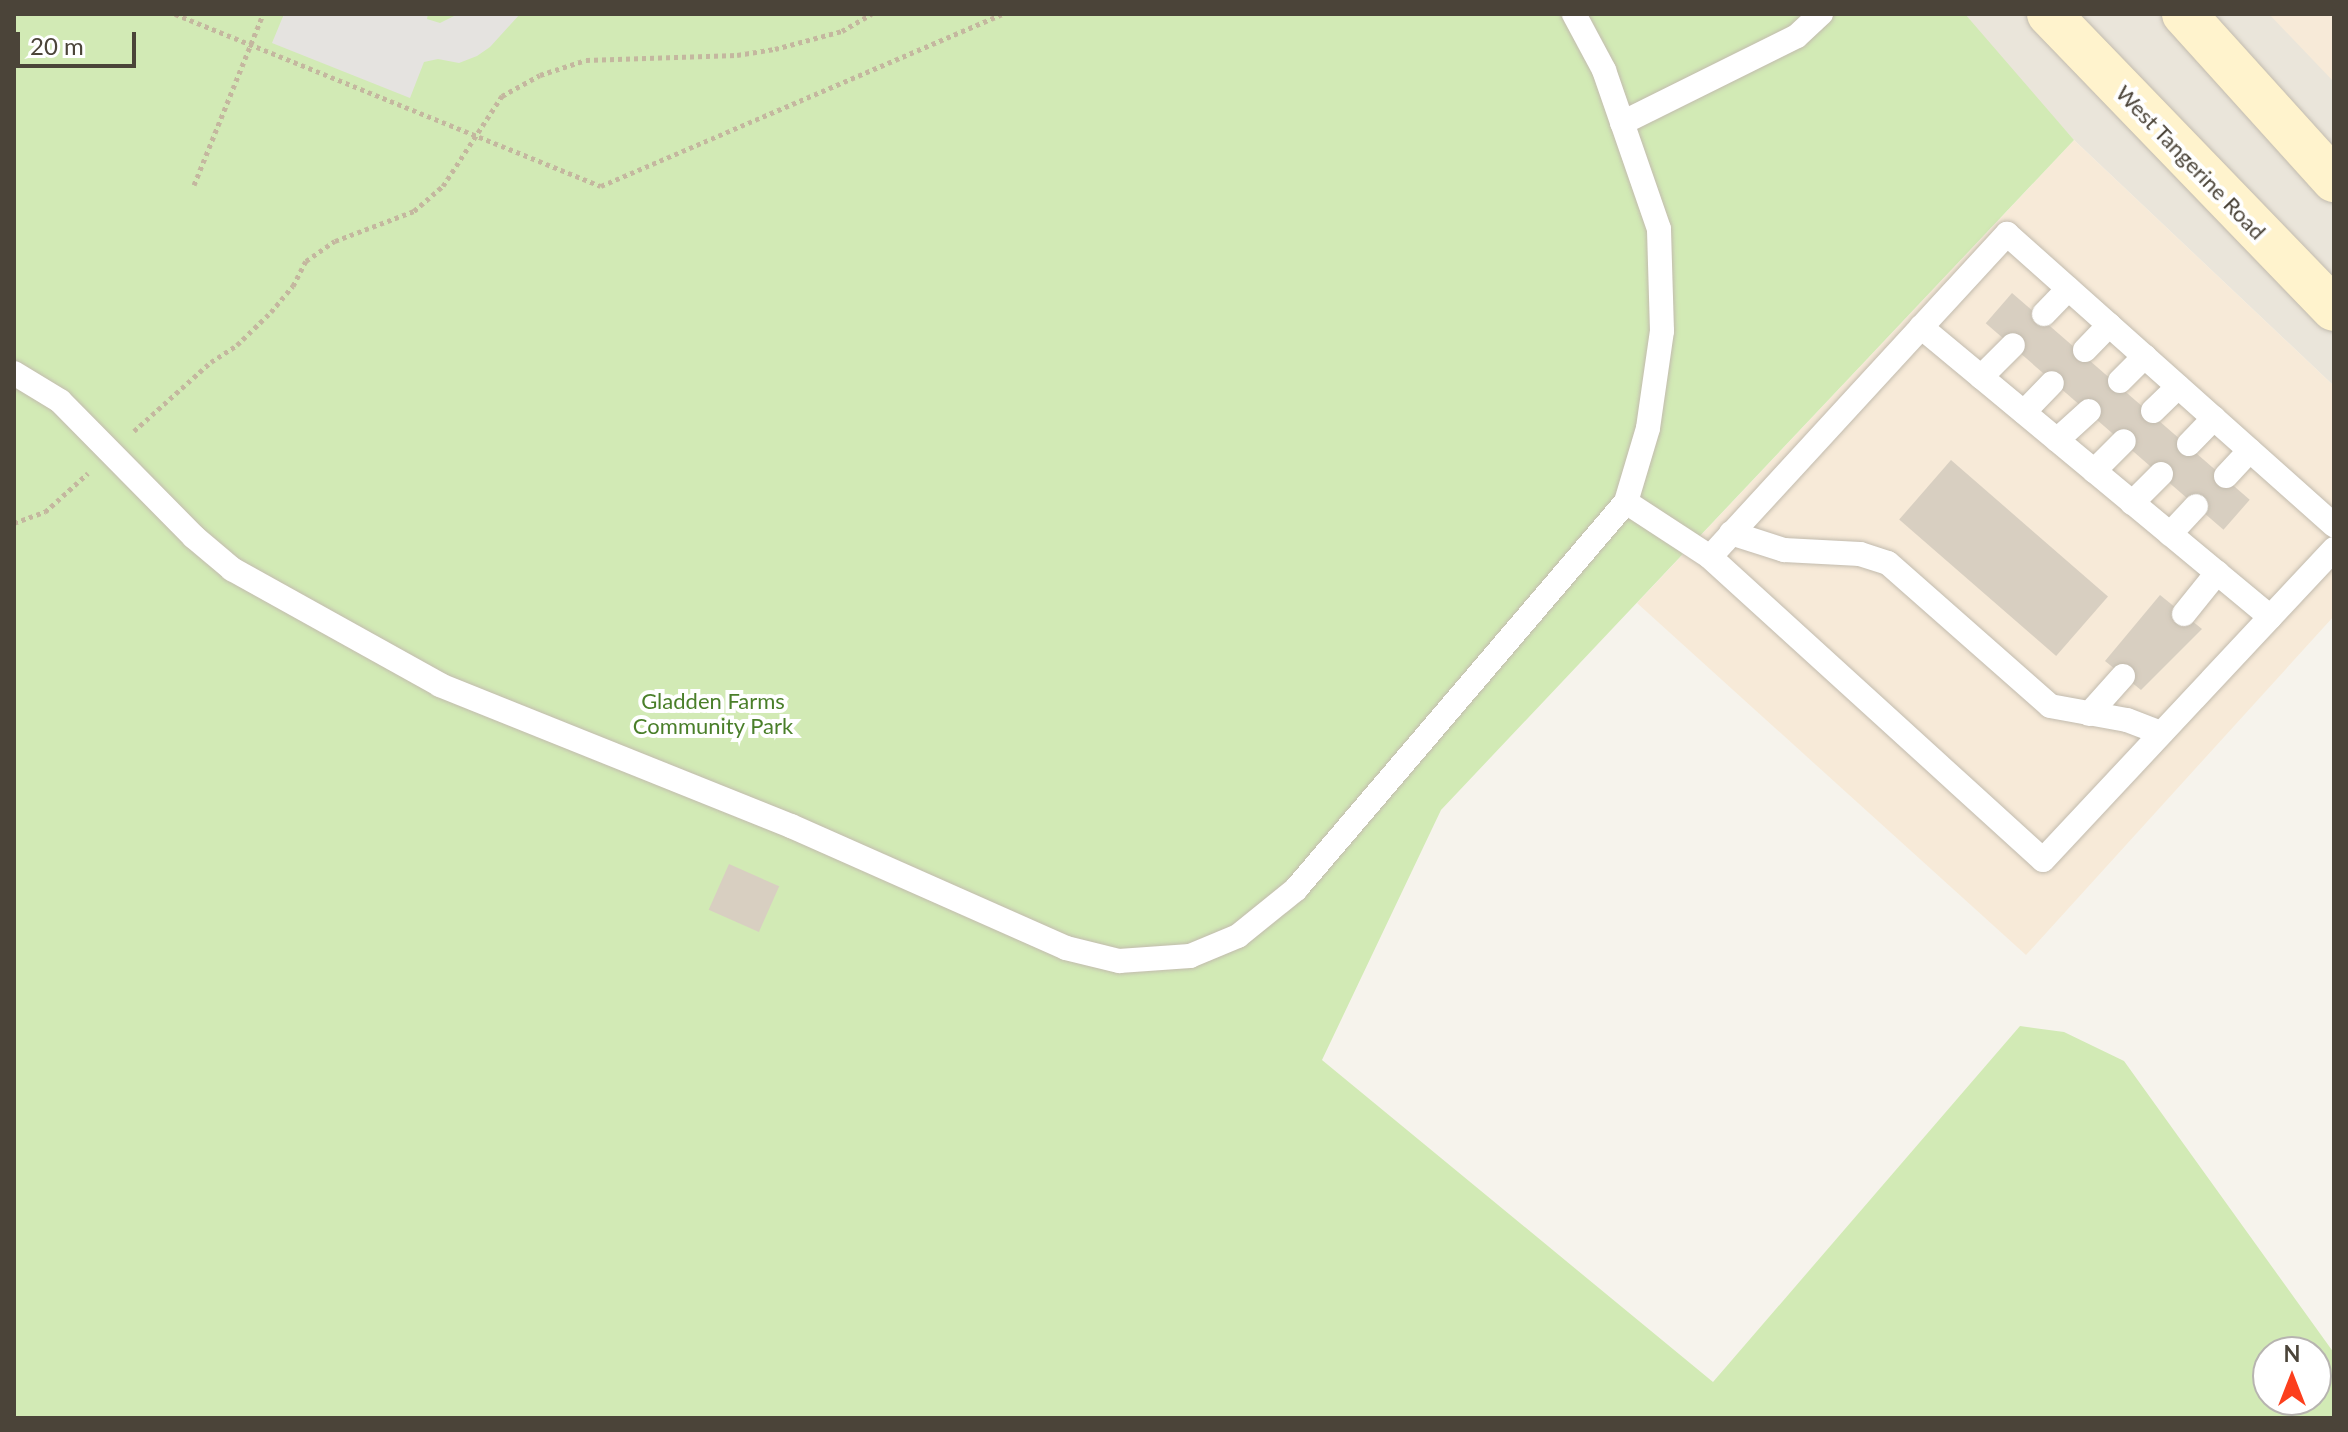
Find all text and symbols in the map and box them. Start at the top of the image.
scale bar [20,16,140,66]
text: 20 m [30,31,84,60]
street label: West Tangerine Road [2111,79,2271,245]
park label: Gladden Farms Community Park [633,687,793,738]
north arrow [2252,1336,2332,1416]
text: N [2284,1340,2300,1367]

